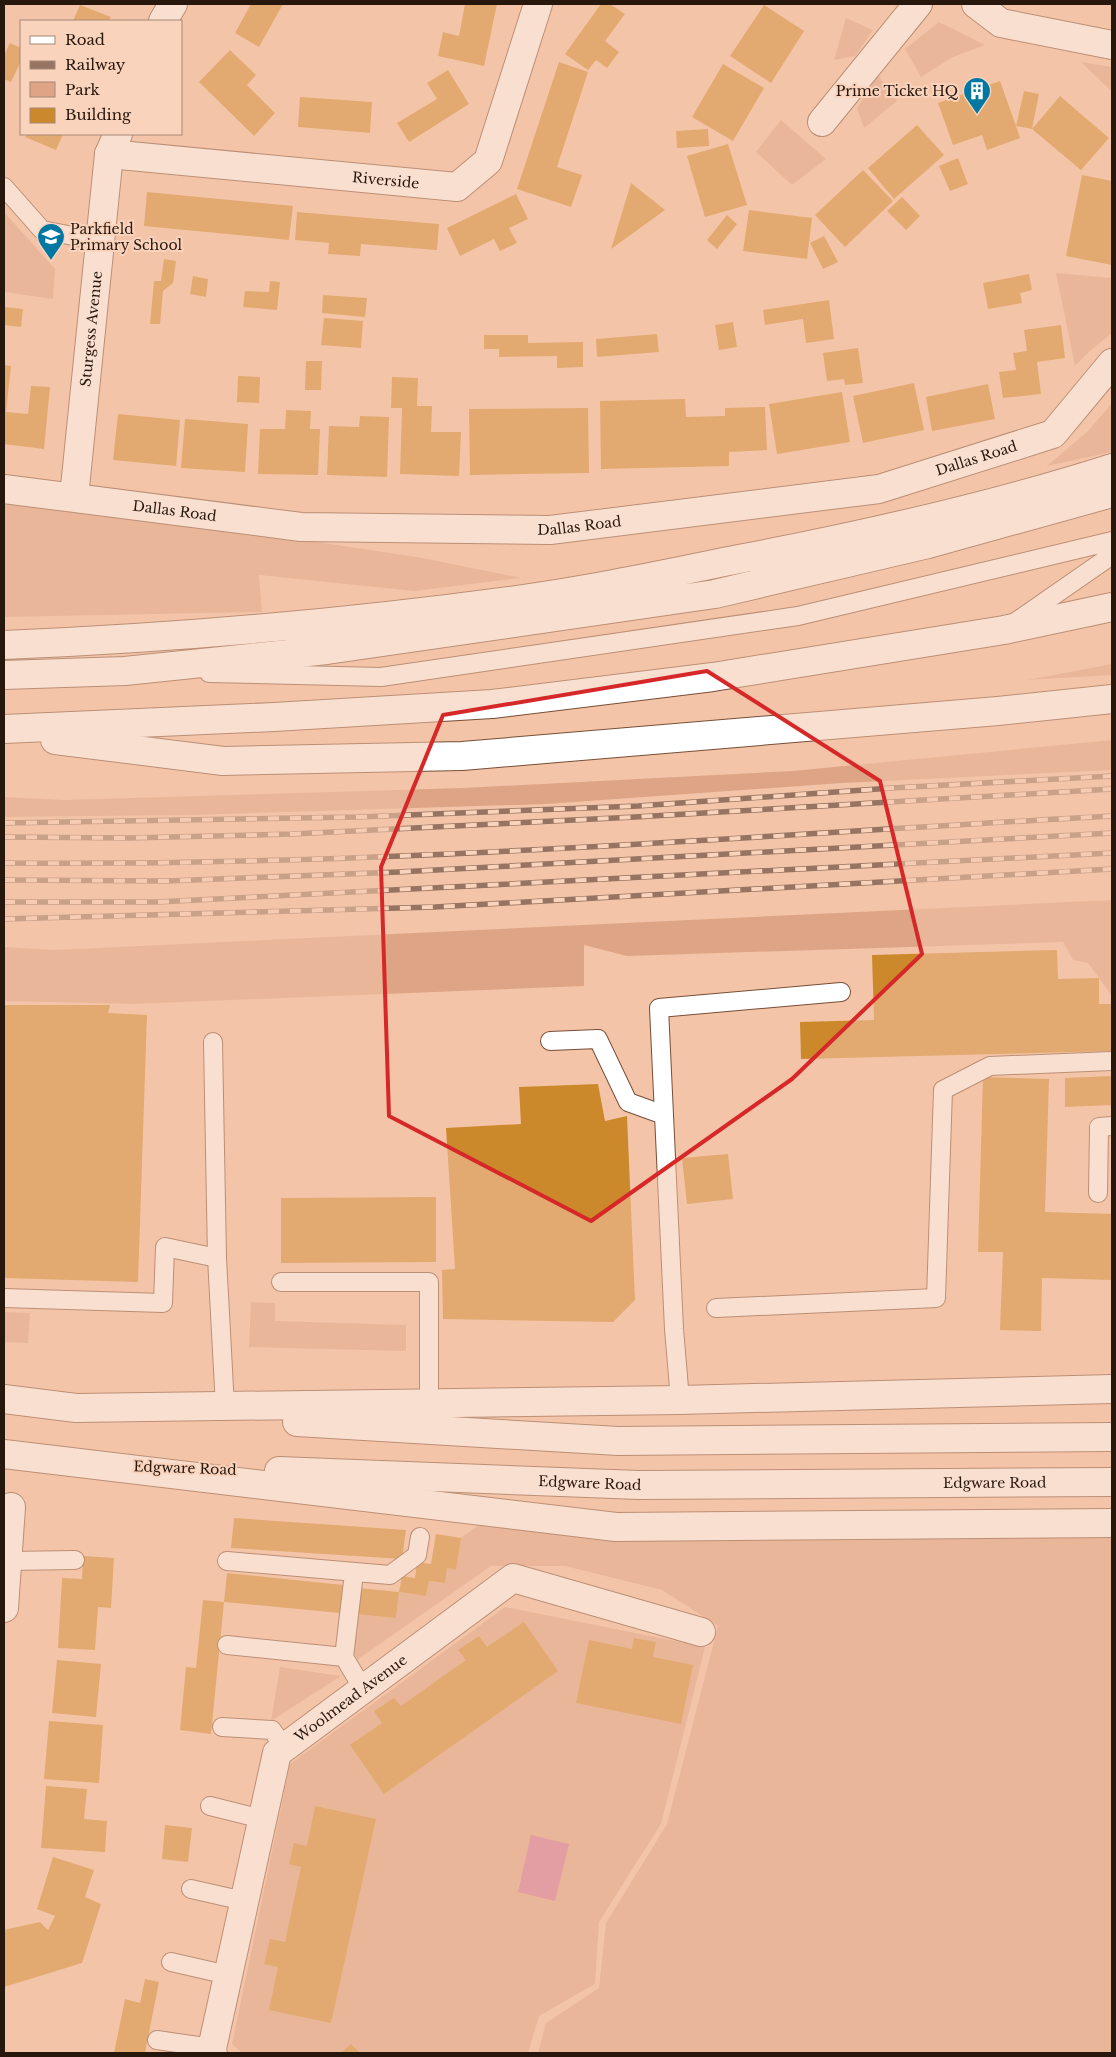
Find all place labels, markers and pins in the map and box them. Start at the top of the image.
building icon: Prime Ticket HQ [962,76,992,115]
place label: Prime Ticket HQ [836,82,959,100]
place label: Parkfield Primary School [70,220,183,254]
school or university icon: Parkfield Primary School [36,222,66,261]

